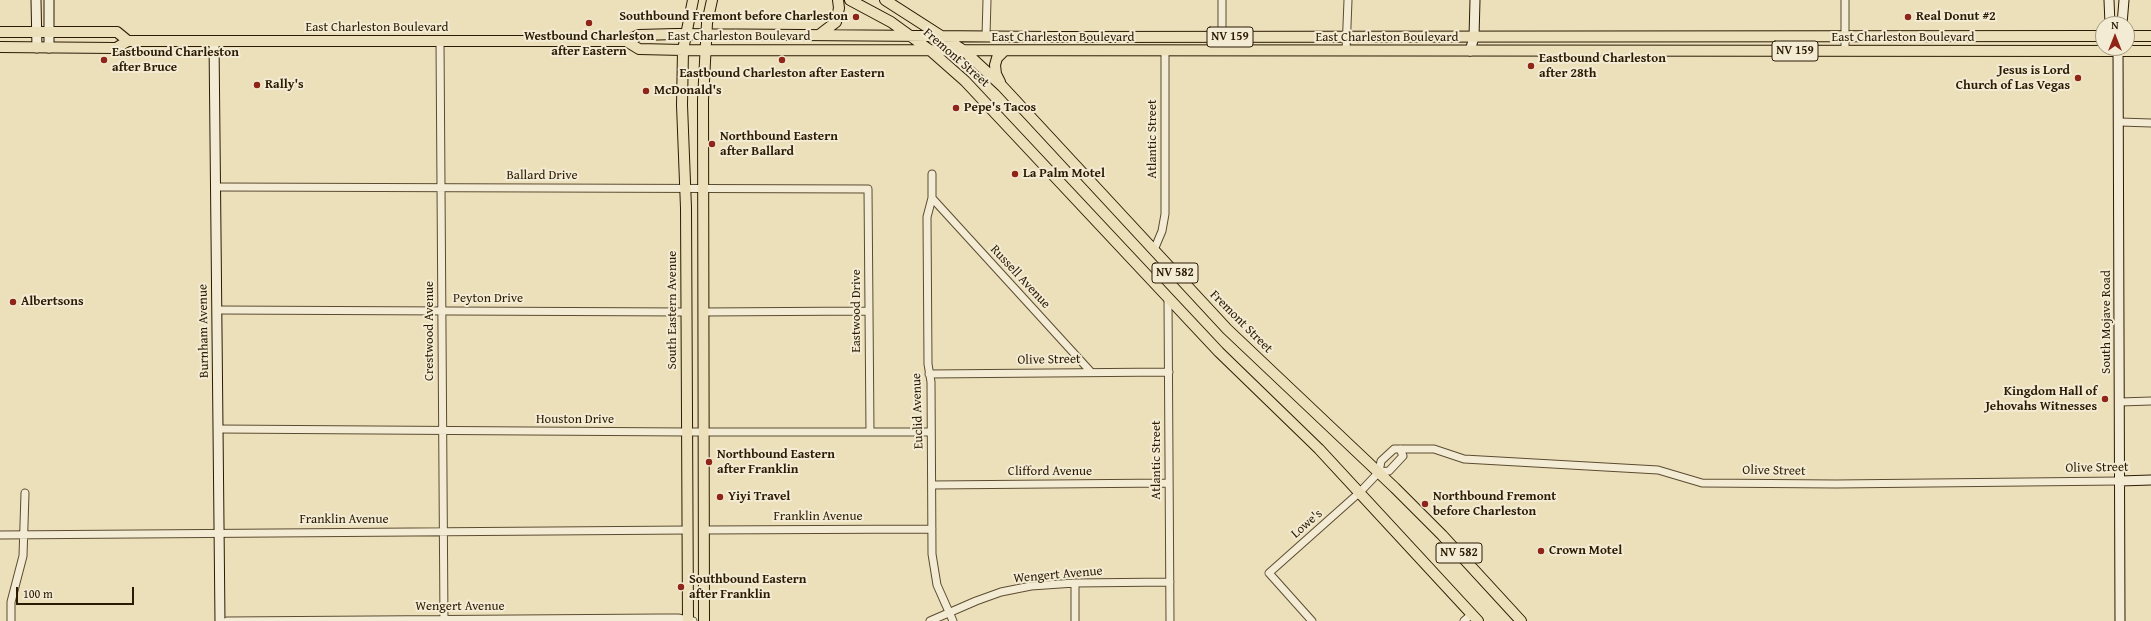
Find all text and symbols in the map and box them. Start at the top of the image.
place label: Southbound Fremont before Charleston [619,9,848,25]
place label: Real Donut #2 [1916,9,1996,25]
marker: Southbound Fremont before Charleston [851,12,861,22]
marker: Real Donut #2 [1903,12,1913,22]
north arrow [2095,16,2135,56]
text: N [2111,17,2119,33]
marker: Westbound Charleston after Eastern [584,18,594,28]
street label: East Charleston Boulevard [306,20,448,36]
street label: Fremont Street [920,25,992,91]
road number: NV 159 [1207,27,1253,47]
place label: Westbound Charleston after Eastern [524,29,654,60]
street label: East Charleston Boulevard [668,29,810,45]
street label: East Charleston Boulevard [992,30,1134,46]
street label: East Charleston Boulevard [1316,30,1458,46]
street label: East Charleston Boulevard [1832,30,1974,46]
road number: NV 159 [1772,41,1818,61]
place label: Eastbound Charleston after Bruce [112,45,239,76]
place label: Eastbound Charleston after 28th [1539,51,1666,82]
marker: Eastbound Charleston after Bruce [99,55,109,65]
marker: Eastbound Charleston after Eastern [777,55,787,65]
marker: Eastbound Charleston after 28th [1526,61,1536,71]
place label: Jesus is Lord Church of Las Vegas [1956,63,2070,94]
place label: Eastbound Charleston after Eastern [679,66,885,82]
marker: Jesus is Lord Church of Las Vegas [2073,73,2083,83]
place label: Rally's [265,77,304,93]
marker: Rally's [252,80,262,90]
place label: McDonald's [654,83,722,99]
marker: McDonald's [641,86,651,96]
street label: Atlantic Street [1145,99,1161,179]
place label: Pepe's Tacos [964,100,1036,116]
marker: Pepe's Tacos [951,103,961,113]
place label: Northbound Eastern after Ballard [720,129,838,160]
marker: Northbound Eastern after Ballard [707,139,717,149]
place label: La Palm Motel [1023,166,1105,182]
street label: Ballard Drive [506,168,578,184]
marker: La Palm Motel [1010,169,1020,179]
street label: Russell Avenue [987,242,1053,312]
street label: South Eastern Avenue [665,251,681,369]
road number: NV 582 [1152,263,1198,283]
street label: Eastwood Drive [849,269,865,353]
street label: South Mojave Road [2099,270,2115,374]
street label: Crestwood Avenue [422,281,438,381]
street label: Burnham Avenue [195,284,213,378]
street label: Fremont Street [1206,287,1276,357]
street label: Peyton Drive [453,291,523,307]
place label: Albertsons [21,294,83,310]
marker: Albertsons [8,297,18,307]
street label: Olive Street [1017,352,1081,368]
street label: Euclid Avenue [909,373,927,449]
place label: Kingdom Hall of Jehovahs Witnesses [1985,384,2097,415]
marker: Kingdom Hall of Jehovahs Witnesses [2100,394,2110,404]
street label: Houston Drive [536,412,614,428]
street label: Atlantic Street [1149,420,1165,500]
place label: Northbound Eastern after Franklin [717,447,835,478]
marker: Northbound Eastern after Franklin [704,457,714,467]
street label: Olive Street [2065,460,2129,476]
street label: Olive Street [1742,463,1806,479]
street label: Clifford Avenue [1008,464,1092,480]
place label: Yiyi Travel [728,489,790,505]
place label: Northbound Fremont before Charleston [1433,489,1556,520]
marker: Yiyi Travel [715,492,725,502]
marker: Northbound Fremont before Charleston [1420,499,1430,509]
street label: Lowe's [1288,506,1326,542]
street label: Franklin Avenue [773,509,863,525]
street label: Franklin Avenue [299,512,389,528]
road number: NV 582 [1436,543,1482,563]
place label: Crown Motel [1549,543,1622,559]
marker: Crown Motel [1536,546,1546,556]
street label: Wengert Avenue [1013,563,1103,587]
place label: Southbound Eastern after Franklin [689,572,806,603]
scale bar [18,579,136,605]
marker: Southbound Eastern after Franklin [676,582,686,592]
text: 100 m [23,585,53,602]
street label: Wengert Avenue [415,599,505,615]

